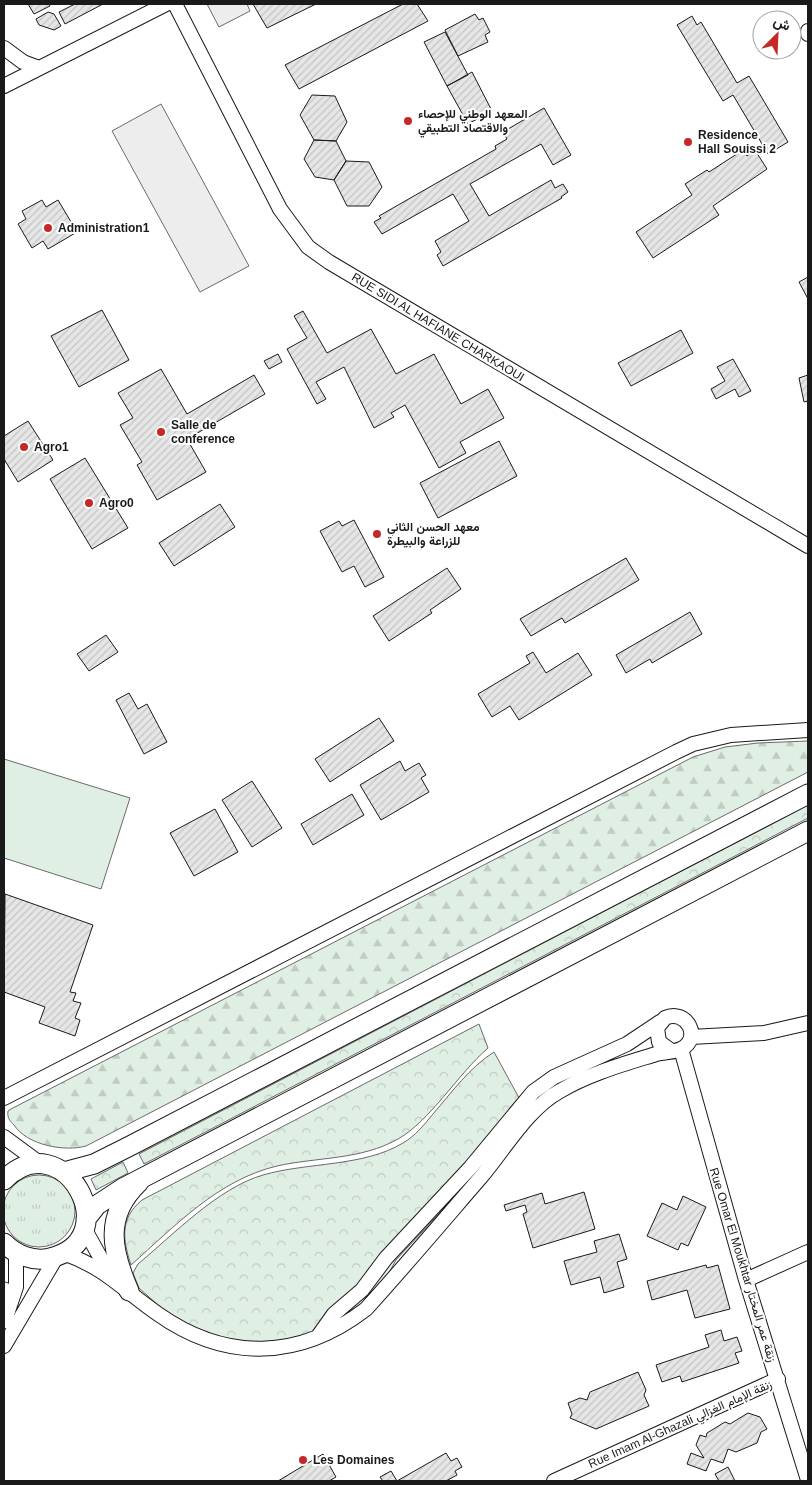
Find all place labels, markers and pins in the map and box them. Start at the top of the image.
place label: المعهد الوطني للإحصاء والاقتصاد التطبيقي [418,107,528,138]
marker: المعهد الوطني للإحصاء والاقتصاد التطبيقي [402,115,414,127]
place label: Residence Hall Souissi 2 [698,128,776,156]
marker: Residence Hall Souissi 2 [682,136,694,148]
place label: Administration1 [58,221,150,235]
marker: Administration1 [42,222,54,234]
place label: Salle de conference [171,418,235,446]
marker: Salle de conference [155,426,167,438]
place label: Agro1 [34,440,69,454]
marker: Agro1 [18,441,30,453]
place label: Agro0 [99,496,134,510]
marker: Agro0 [83,497,95,509]
place label: معهد الحسن الثاني للزراعة والبيطرة [387,520,480,549]
marker: معهد الحسن الثاني للزراعة والبيطرة [371,528,383,540]
place label: Les Domaines [313,1453,395,1467]
marker: Les Domaines [297,1454,309,1466]

